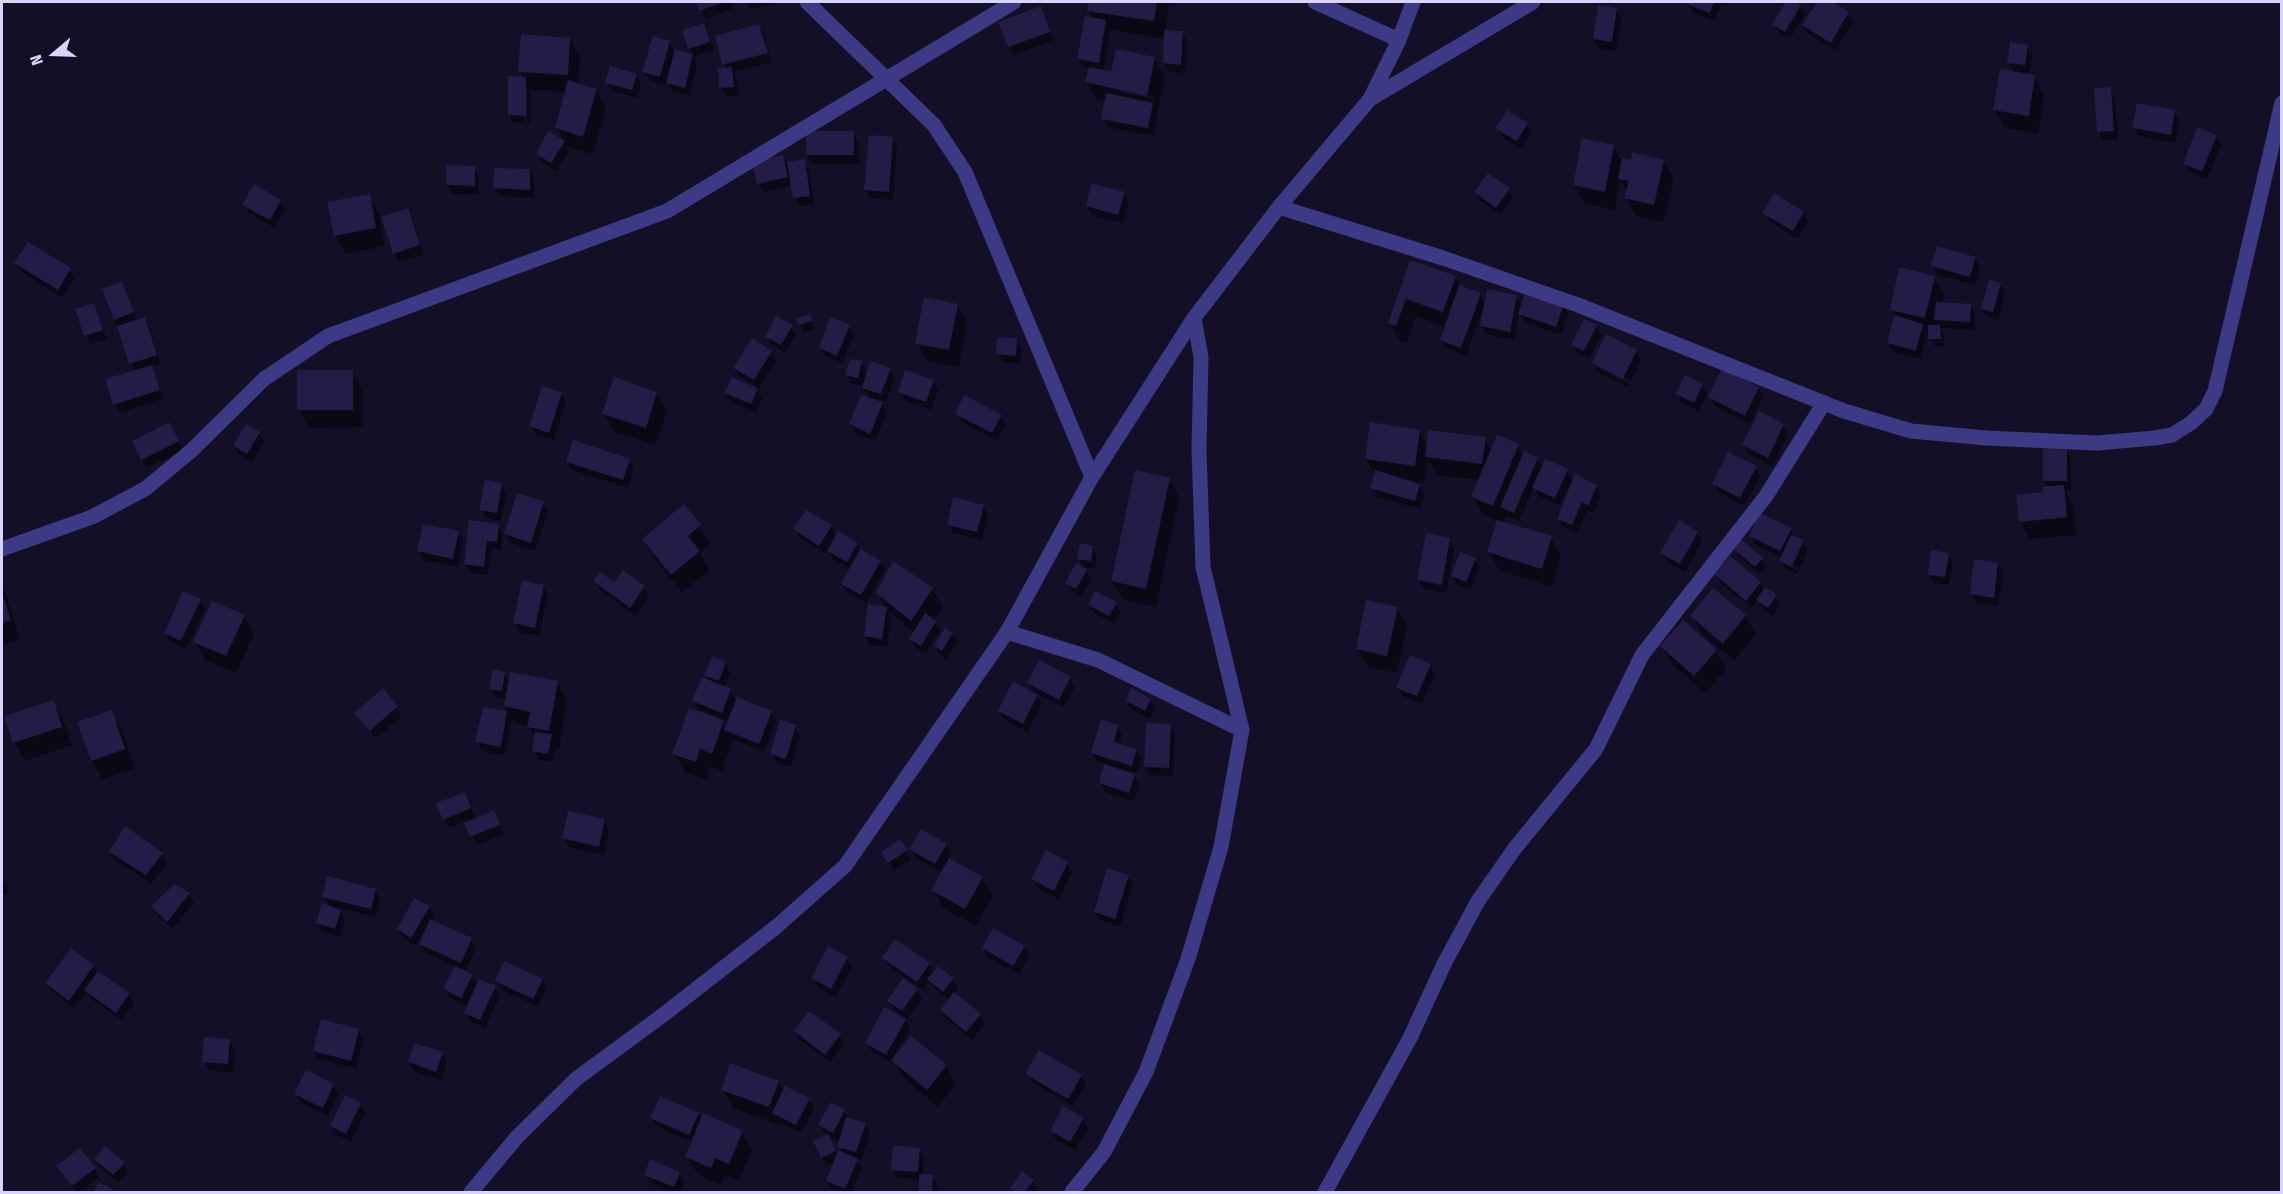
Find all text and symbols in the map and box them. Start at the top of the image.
north arrow [24,24,84,84]
text: N [26,52,47,68]

